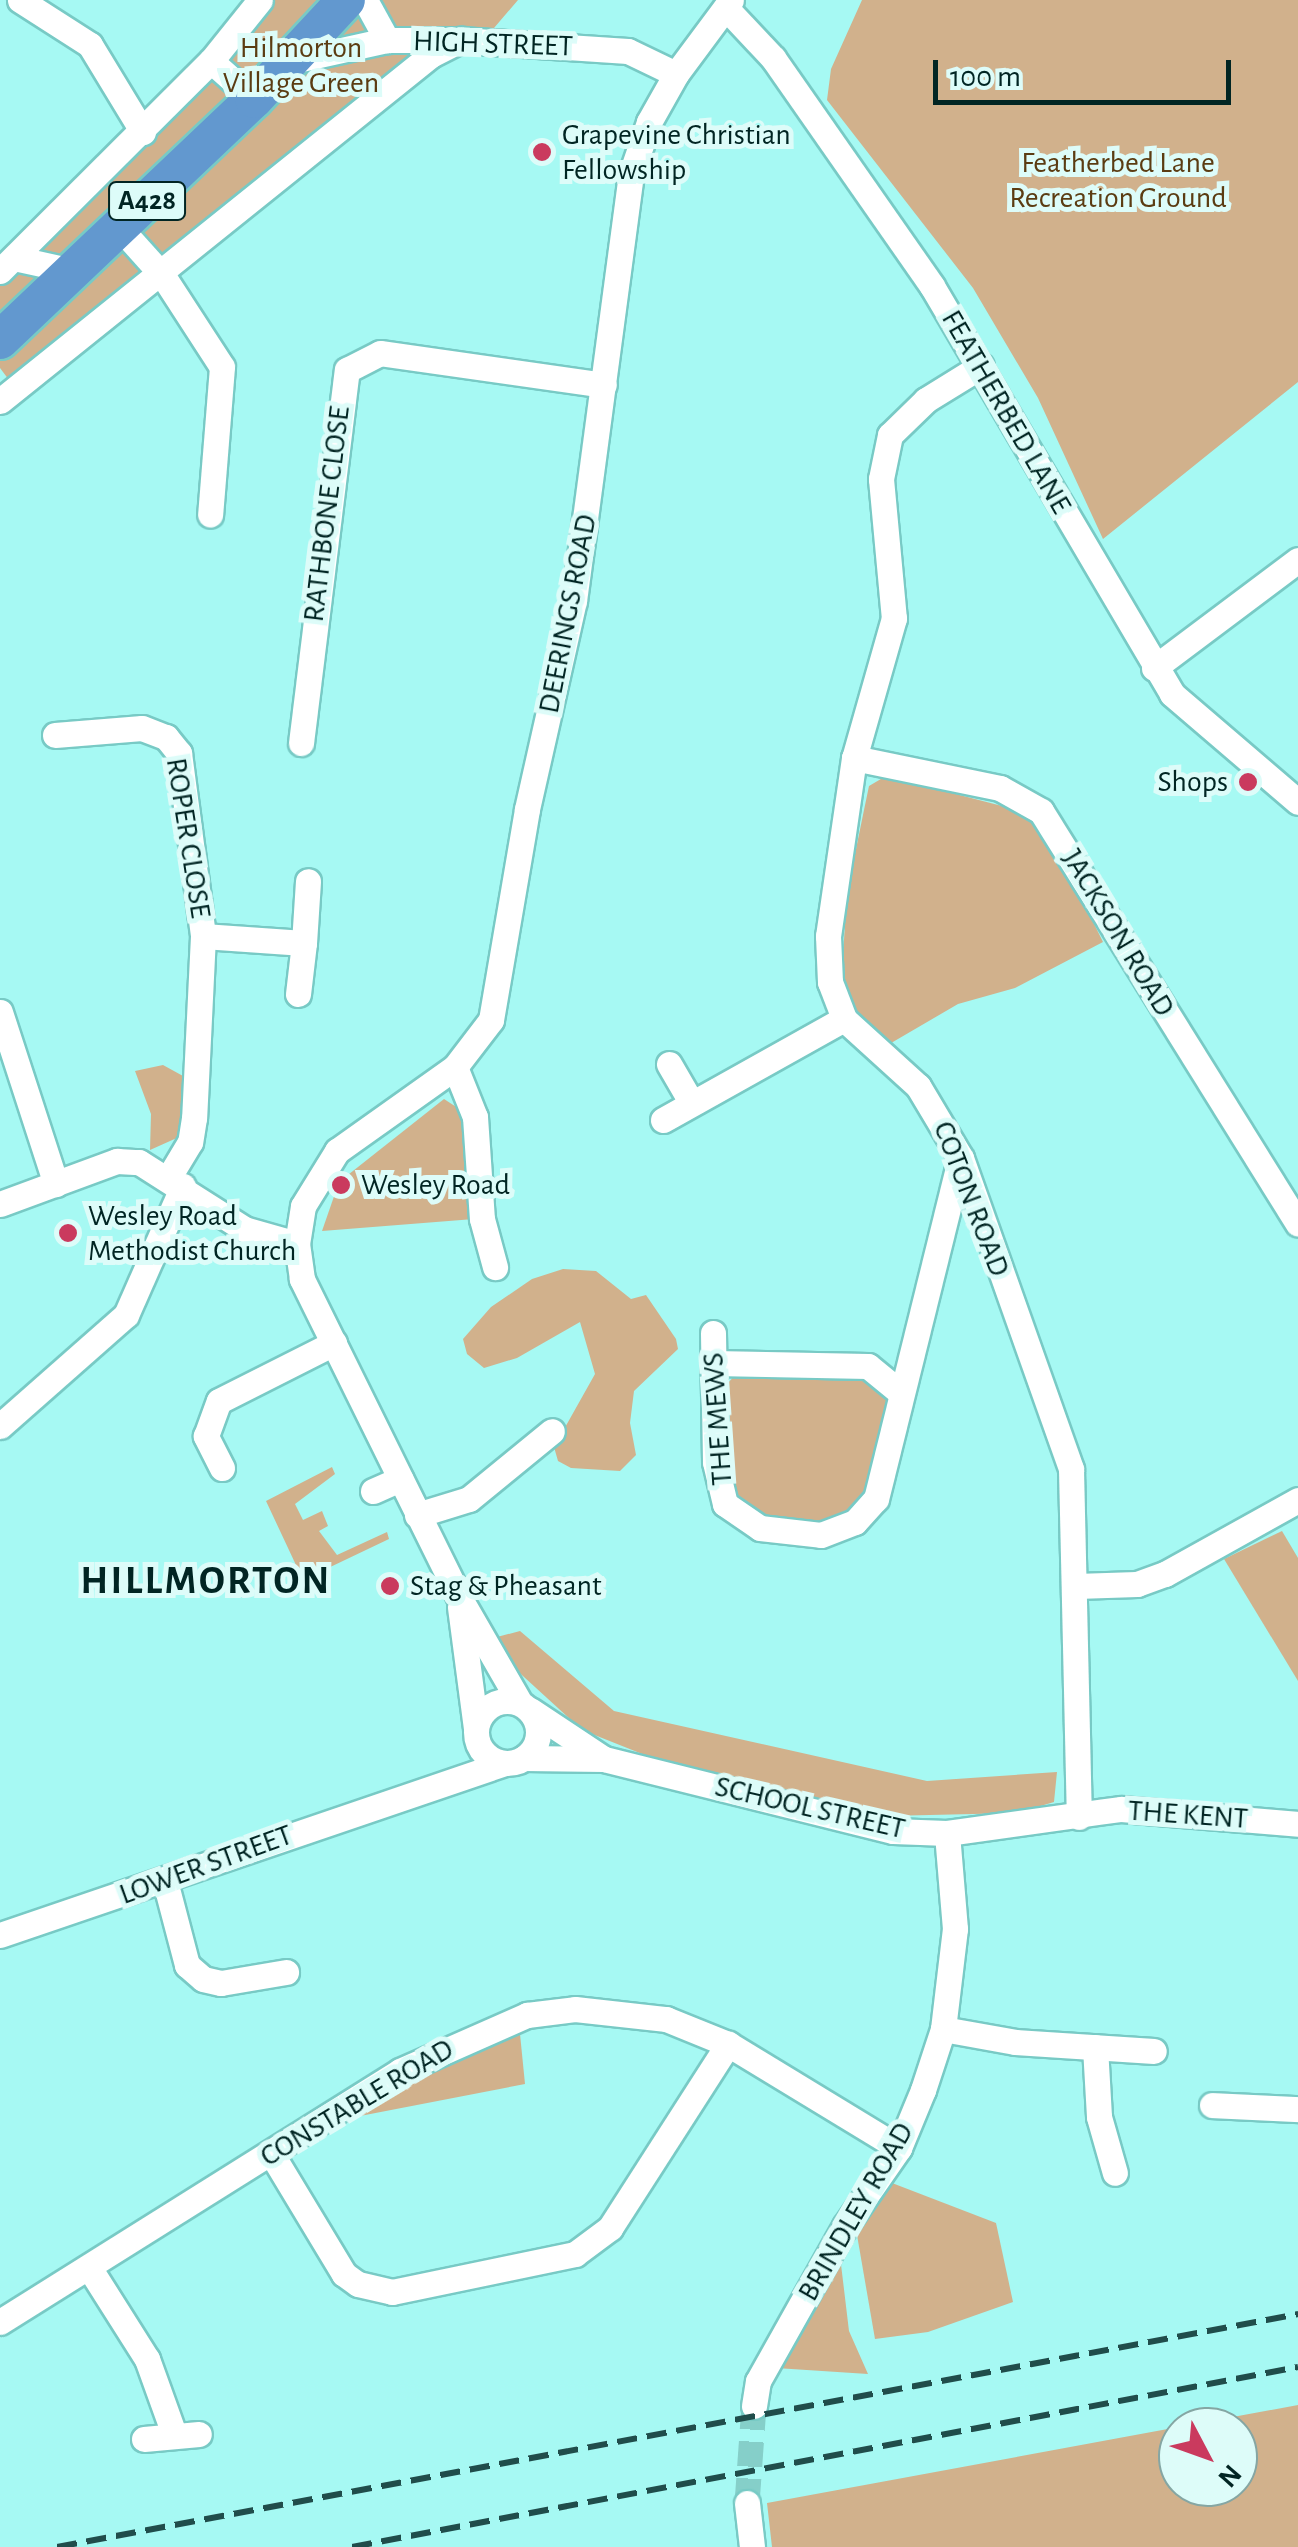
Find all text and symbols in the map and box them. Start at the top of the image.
street label: HIGH STREET [412,23,574,65]
park label: Hilmorton Village Green [223,30,379,100]
scale bar [938,40,1236,102]
text: 100 m [950,62,1021,92]
place label: Grapevine Christian Fellowship [562,117,791,188]
marker: Grapevine Christian Fellowship [531,141,553,163]
park label: Featherbed Lane Recreation Ground [1009,145,1227,216]
road number: A428 [107,178,187,224]
street label: FEATHERBED LANE [933,304,1079,520]
street label: RATHBONE CLOSE [296,404,358,624]
street label: DEERINGS ROAD [531,512,605,716]
street label: ROPER CLOSE [158,755,218,921]
place label: Shops [1157,764,1228,800]
marker: Shops [1237,771,1259,793]
street label: JACKSON ROAD [1054,843,1182,1023]
street label: COTON ROAD [925,1116,1017,1282]
place label: Wesley Road [361,1167,510,1203]
marker: Wesley Road [330,1174,352,1196]
place label: Wesley Road Methodist Church [88,1198,296,1268]
marker: Wesley Road Methodist Church [57,1222,79,1244]
street label: THE MEWS [695,1351,741,1487]
district label: HILLMORTON [80,1557,332,1605]
place label: Stag & Pheasant [410,1568,602,1604]
marker: Stag & Pheasant [379,1575,401,1597]
street label: SCHOOL STREET [711,1769,909,1847]
street label: THE KENT [1127,1793,1249,1837]
street label: LOWER STREET [115,1817,297,1913]
street label: CONSTABLE ROAD [254,2031,460,2175]
street label: BRINDLEY ROAD [790,2116,922,2308]
north arrow [1158,2407,1258,2507]
text: N [1212,2459,1246,2492]

